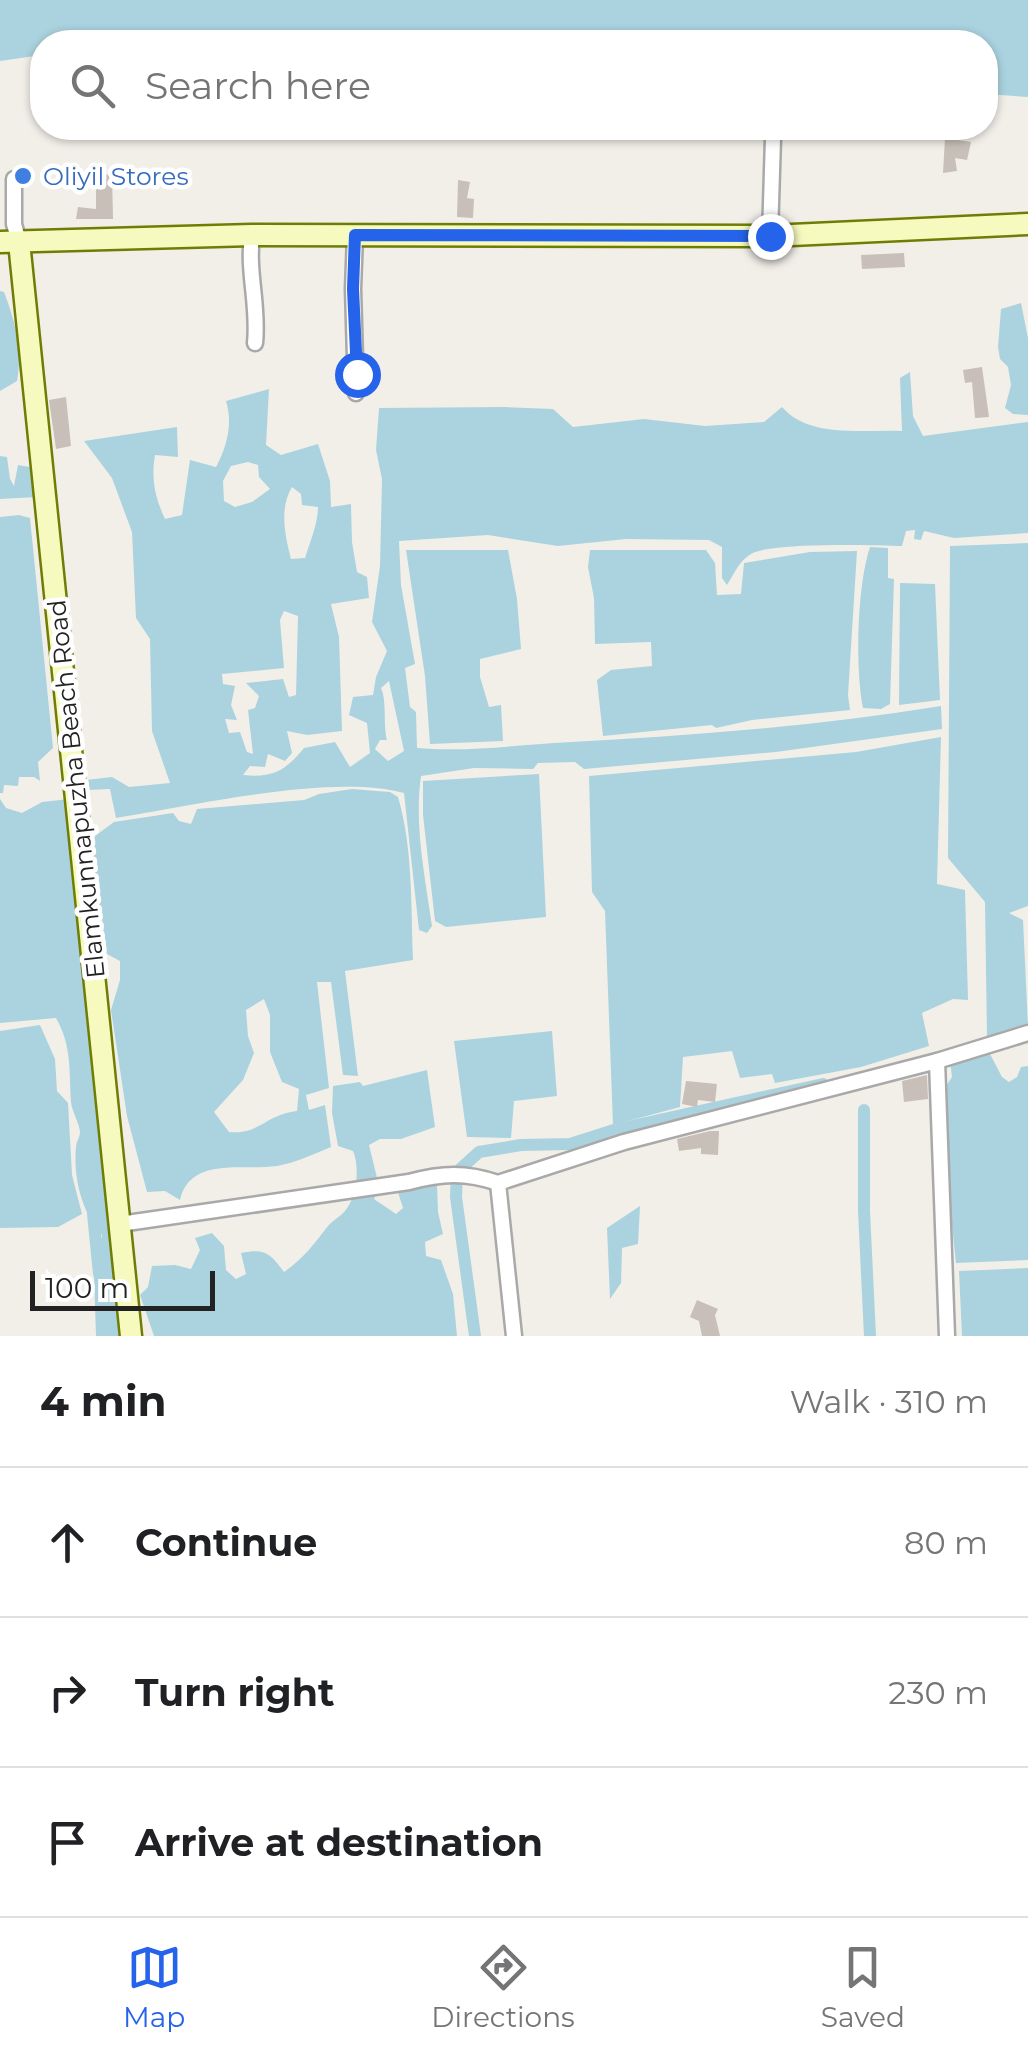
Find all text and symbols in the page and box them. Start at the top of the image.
search box [30,30,998,140]
icon: search [65,58,120,113]
text: Search here [145,62,371,109]
place label: Oliyil Stores [43,161,189,191]
marker: Oliyil Stores [12,165,34,187]
route end [748,214,794,260]
route start [335,352,381,398]
street label: Elamkunnapuzha Beach Road [41,598,111,980]
scale bar [30,1266,215,1310]
text: 100 m [45,1271,129,1305]
text: 4 min [40,1375,167,1427]
text: Walk · 310 m [790,1382,988,1421]
icon: ahead [40,1515,95,1570]
text: Continue [135,1519,317,1566]
text: 80 m [904,1523,988,1562]
icon: right [40,1665,95,1720]
text: Turn right [135,1669,334,1716]
text: 230 m [888,1673,988,1712]
icon: arrive [40,1815,95,1870]
text: Arrive at destination [135,1819,543,1866]
tab: Map [123,1940,185,2034]
tab: Directions [431,1940,575,2034]
tab: Saved [821,1940,905,2034]

